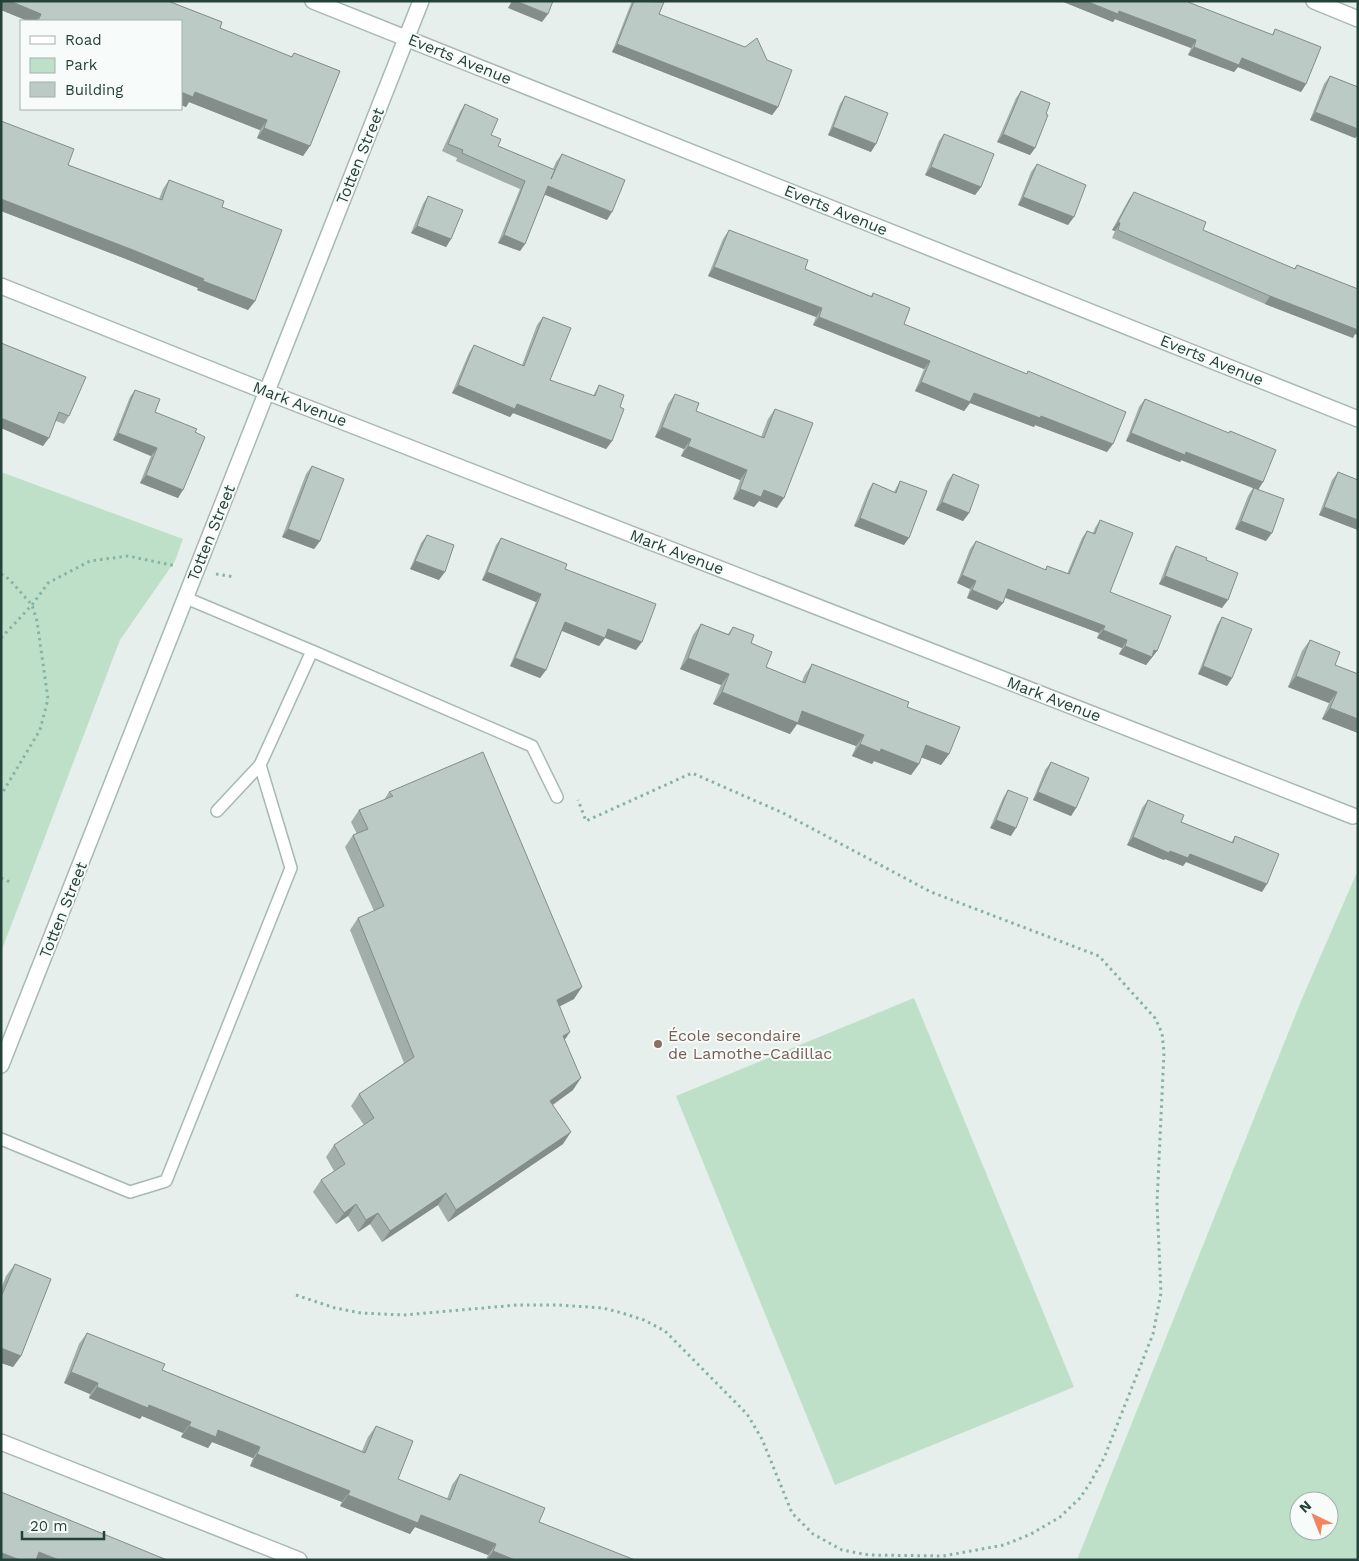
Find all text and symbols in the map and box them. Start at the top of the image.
legend [20,20,182,110]
street label: Everts Avenue [406,30,514,88]
text: Road [65,31,102,49]
text: Park [65,56,98,74]
text: Building [65,81,123,99]
street label: Totten Street [332,105,388,207]
street label: Everts Avenue [782,181,890,239]
street label: Everts Avenue [1158,331,1266,389]
street label: Mark Avenue [250,377,350,431]
street label: Totten Street [183,482,239,584]
street label: Mark Avenue [627,525,727,579]
street label: Mark Avenue [1004,672,1104,726]
street label: Totten Street [35,859,91,961]
place label: École secondaire de Lamothe-Cadillac [668,1026,832,1063]
marker: École secondaire de Lamothe-Cadillac [652,1038,664,1050]
north arrow [1289,1491,1339,1541]
text: N [1296,1497,1314,1516]
scale bar [22,1508,105,1540]
text: 20 m [30,1517,68,1535]

